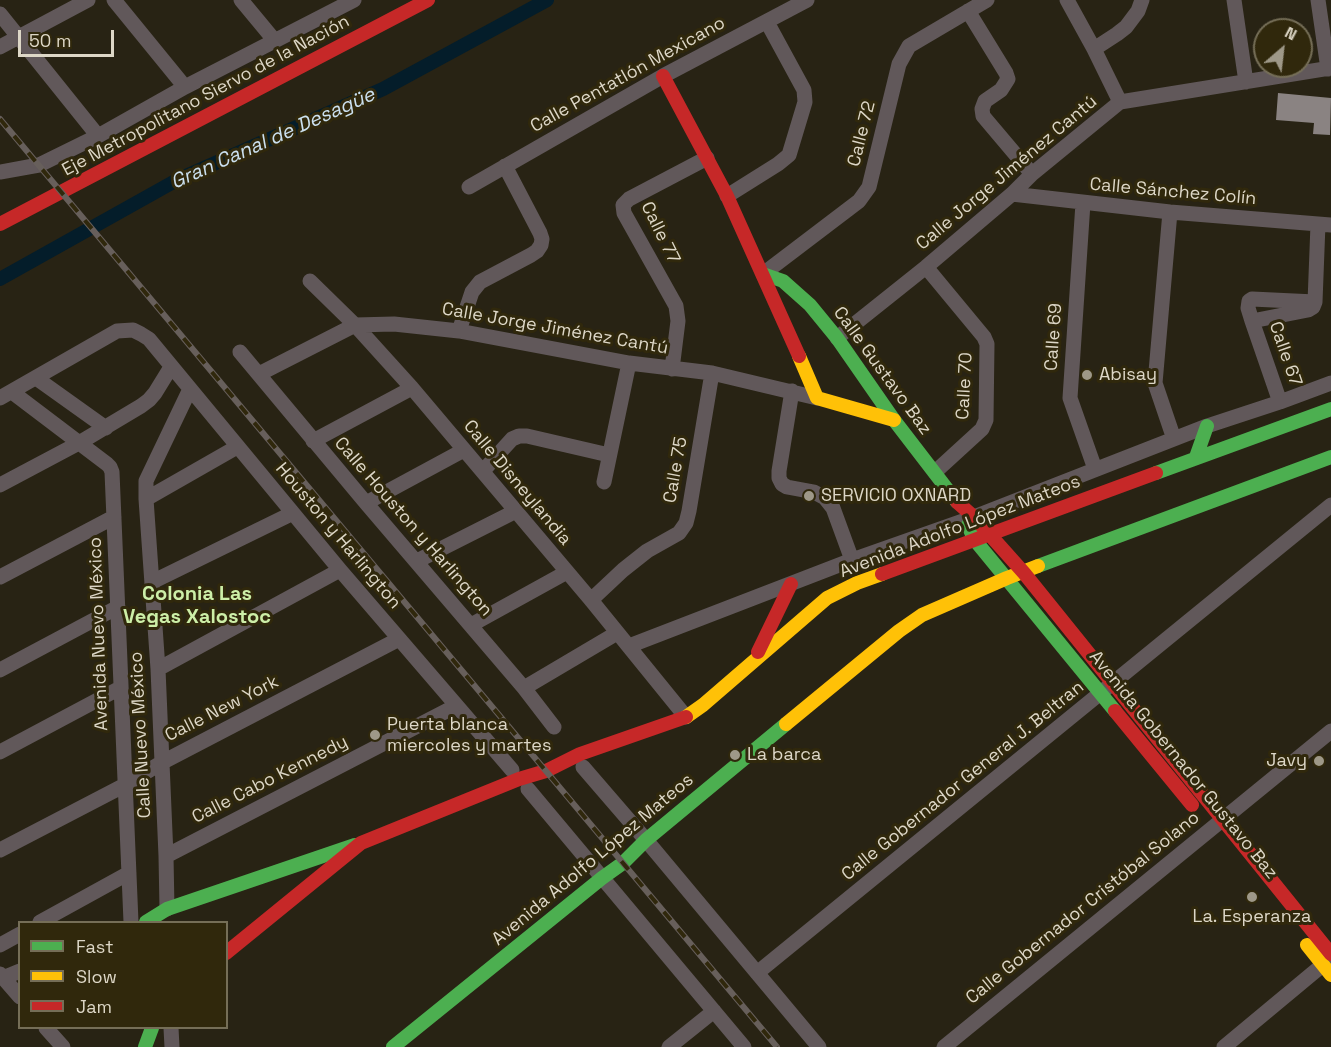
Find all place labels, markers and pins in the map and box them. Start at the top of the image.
place label: Abisay [1099,364,1157,386]
marker: Abisay [1080,368,1094,382]
place label: SERVICIO OXNARD [821,485,971,507]
marker: SERVICIO OXNARD [802,489,816,503]
place label: Puerta blanca miercoles y martes [387,714,551,756]
marker: Puerta blanca miercoles y martes [368,728,382,742]
place label: La barca [747,744,821,766]
marker: La barca [728,748,742,762]
place label: Javy [1266,750,1307,772]
marker: Javy [1312,754,1326,768]
marker: La. Esperanza [1245,890,1259,904]
place label: La. Esperanza [1193,906,1311,928]

